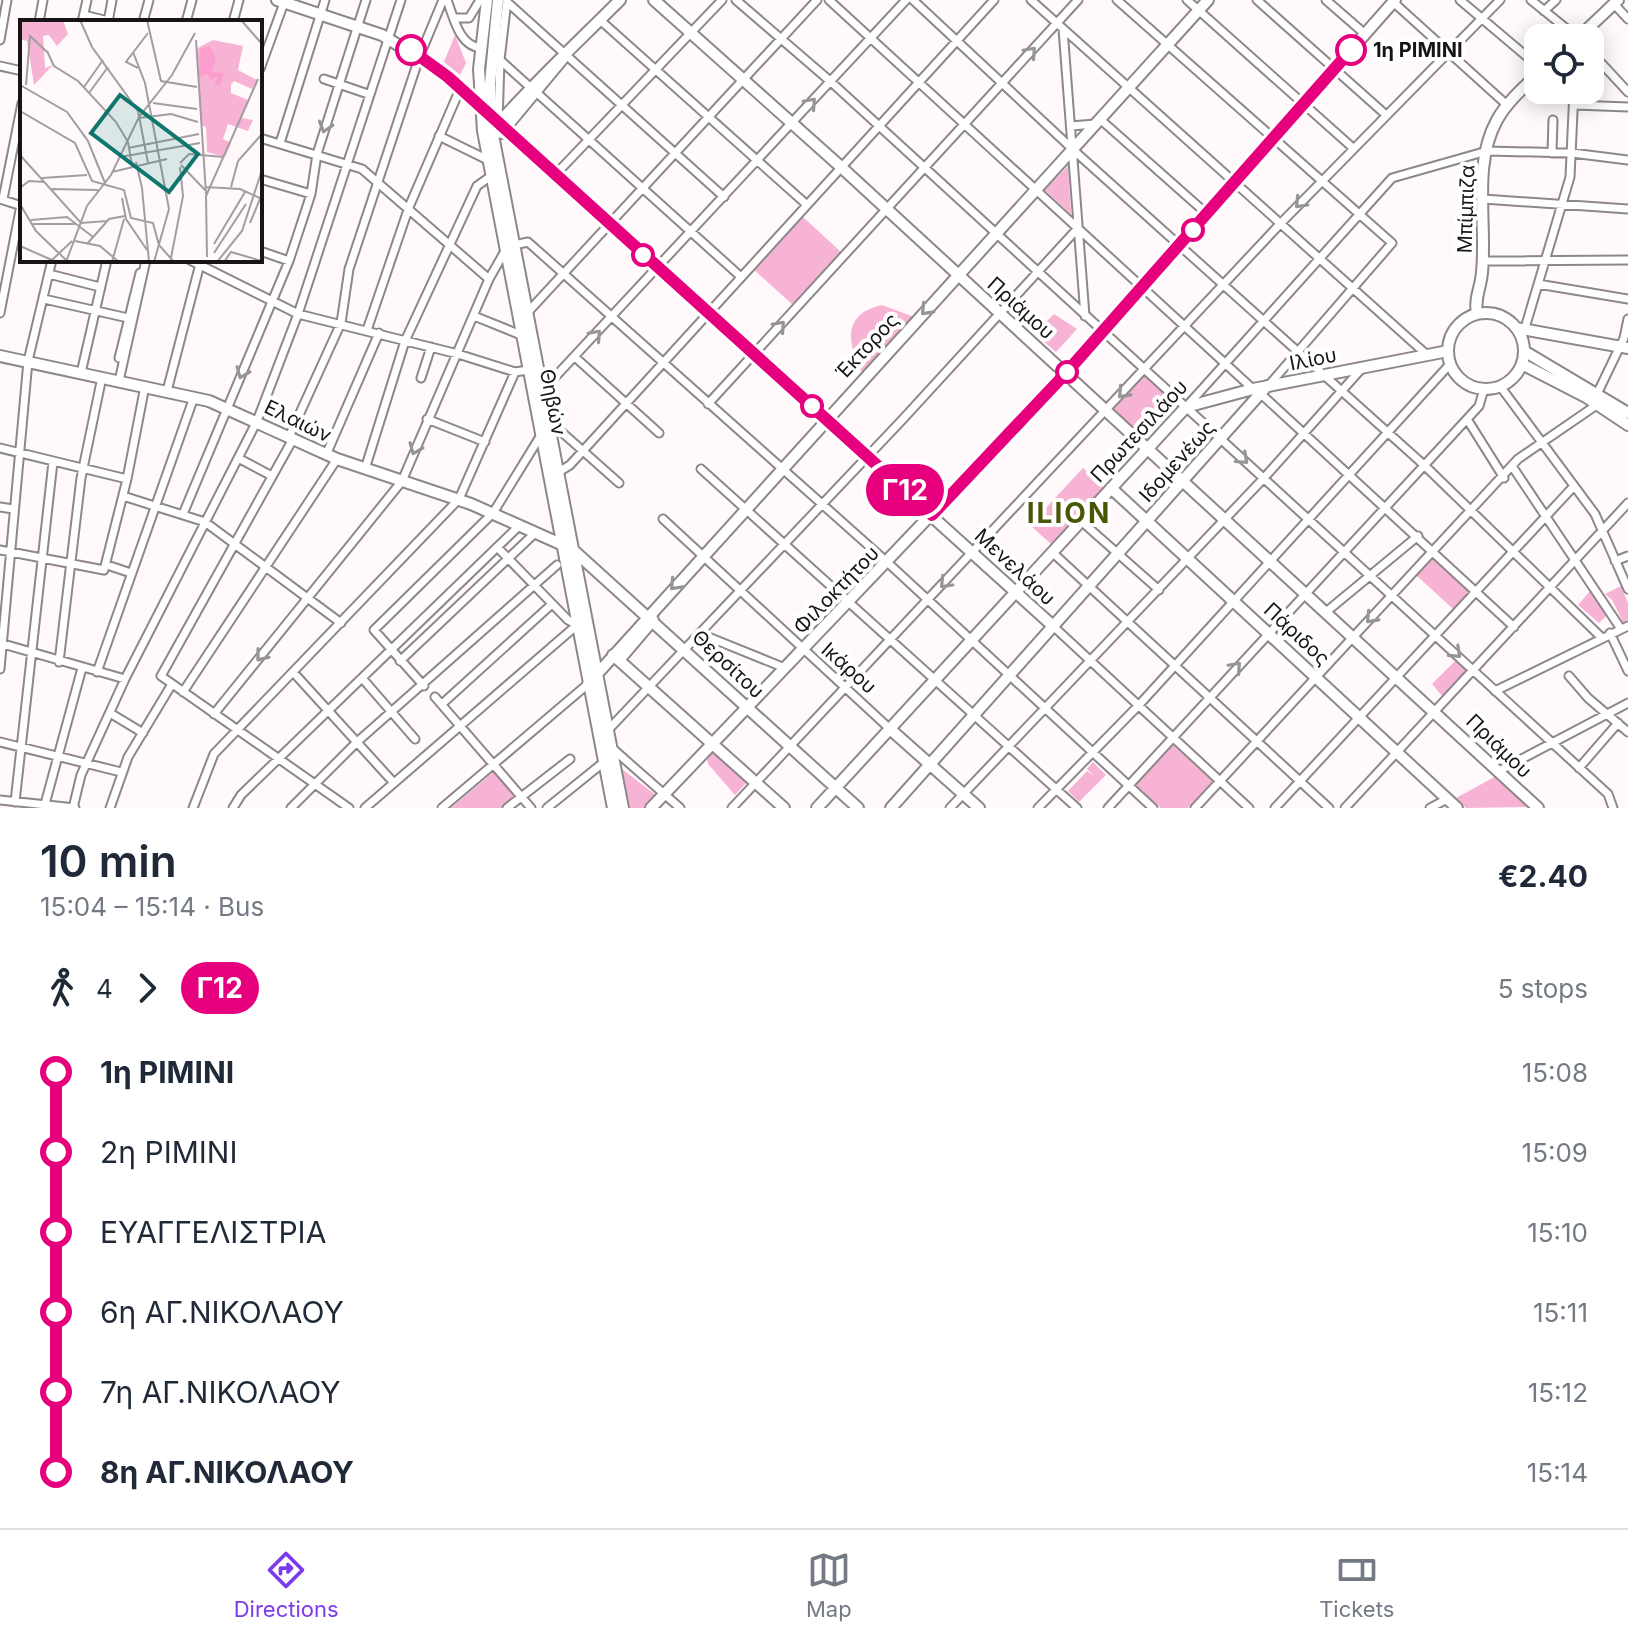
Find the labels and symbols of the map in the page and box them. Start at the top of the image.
inset map [20,20,262,262]
unlabelled marker [396,35,426,65]
marker: 1η ΡΙΜΙΝΙ [1336,35,1366,65]
place label: 1η ΡΙΜΙΝΙ [1373,38,1463,62]
one-way arrow [1022,47,1037,61]
one-way arrow [801,98,815,113]
one-way arrow [318,120,334,134]
street label: Μπίμπιζα [1452,164,1480,254]
one-way arrow [1295,194,1309,208]
unlabelled marker [1182,219,1204,241]
unlabelled marker [632,244,654,266]
street label: Πριάμου [983,272,1059,344]
one-way arrow [920,301,935,315]
street label: Έκτορος [830,308,904,384]
one-way arrow [770,320,784,335]
one-way arrow [587,330,601,345]
street label: Ιλίου [1287,343,1339,375]
unlabelled marker [1056,361,1078,383]
one-way arrow [235,365,252,379]
street label: Θηβών [535,367,571,437]
street label: Πρωτεσιλάου [1085,375,1193,487]
one-way arrow [1117,384,1132,398]
street label: Ελαιών [261,395,336,448]
unlabelled marker [801,395,823,417]
street label: Ιδομενέως [1134,415,1220,507]
one-way arrow [408,441,425,455]
one-way arrow [1233,450,1248,464]
line badge: Γ12 [859,464,951,516]
district label: ILION [1027,496,1111,530]
street label: Μενελάου [970,524,1060,610]
street label: Φιλοκτήτου [788,541,884,639]
one-way arrow [940,574,954,588]
one-way arrow [670,576,685,590]
street label: Πάριδος [1259,598,1335,670]
one-way arrow [1365,609,1380,623]
street label: Θερσίτου [687,625,769,703]
street label: Ικάρου [817,637,881,699]
one-way arrow [1446,644,1461,658]
one-way arrow [256,647,271,662]
one-way arrow [1226,662,1241,677]
street label: Πριάμου [1461,709,1537,783]

